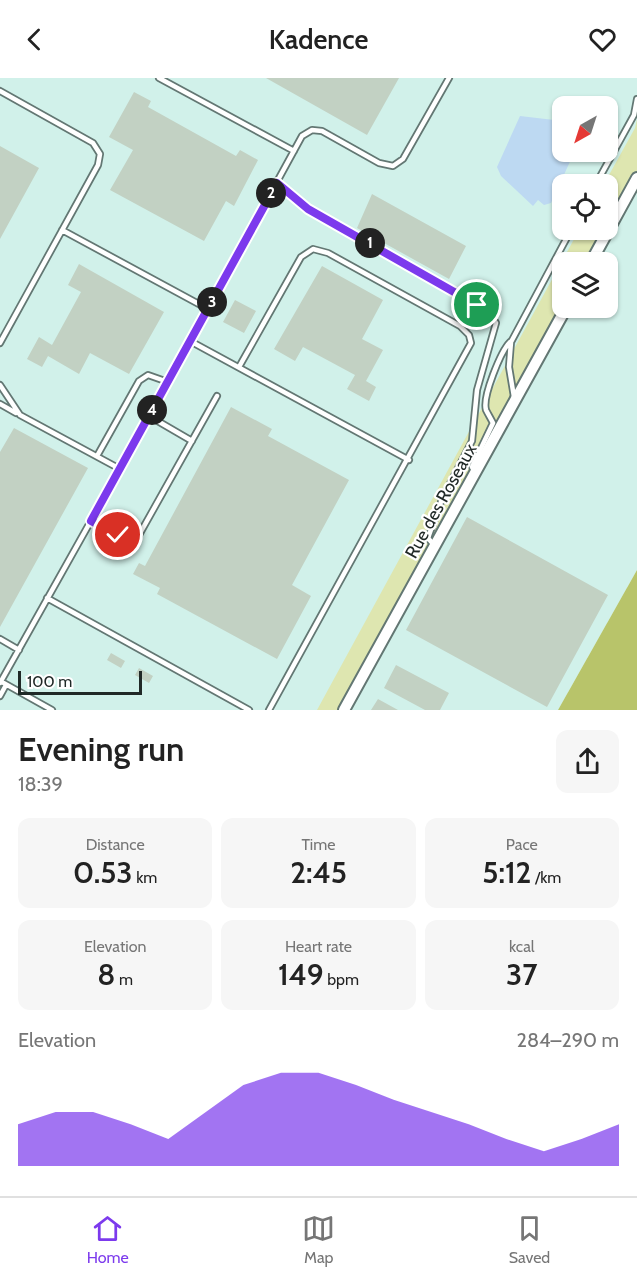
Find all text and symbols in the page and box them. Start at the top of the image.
icon: back [18,23,51,56]
text: Kadence [269,23,368,56]
icon: heart [586,23,619,56]
north arrow [552,96,618,162]
map controls [552,96,618,318]
button: locate [552,174,618,240]
pin: 2 [256,178,286,208]
text: 2 [267,183,275,202]
pin: 1 [355,228,385,258]
text: 1 [367,233,373,252]
button: layers [552,252,618,318]
pin [451,279,502,330]
pin: 3 [197,287,227,317]
icon: arrive [460,288,493,321]
text: 3 [208,292,216,311]
pin: 4 [137,395,167,425]
text: 4 [147,400,157,419]
street label: Rue des Roseaux [400,439,482,562]
pin [92,509,143,560]
icon: check [101,518,134,551]
scale bar [18,668,142,696]
text: 100 m [27,672,72,691]
text: Evening run [18,729,184,769]
button: share [556,730,619,793]
text: 18:39 [18,772,63,796]
text: Distance [86,835,145,854]
text: Time [301,835,335,854]
text: Pace [506,835,538,854]
text: 0.53 [73,854,133,891]
text: 2:45 [290,854,347,891]
text: 5:12 [482,854,531,891]
text: km [133,868,157,887]
text: /km [531,868,561,887]
text: Elevation [84,937,146,956]
text: Heart rate [285,937,352,956]
text: kcal [509,937,535,956]
text: 8 [97,956,115,993]
text: 149 [278,956,324,993]
text: 37 [506,956,538,993]
text: m [115,970,133,989]
text: bpm [324,970,359,989]
text: Elevation [18,1028,96,1052]
text: 284–290 m [516,1028,619,1052]
tab: Home [87,1212,129,1267]
tab: Map [302,1212,335,1267]
tab: Saved [509,1212,550,1267]

